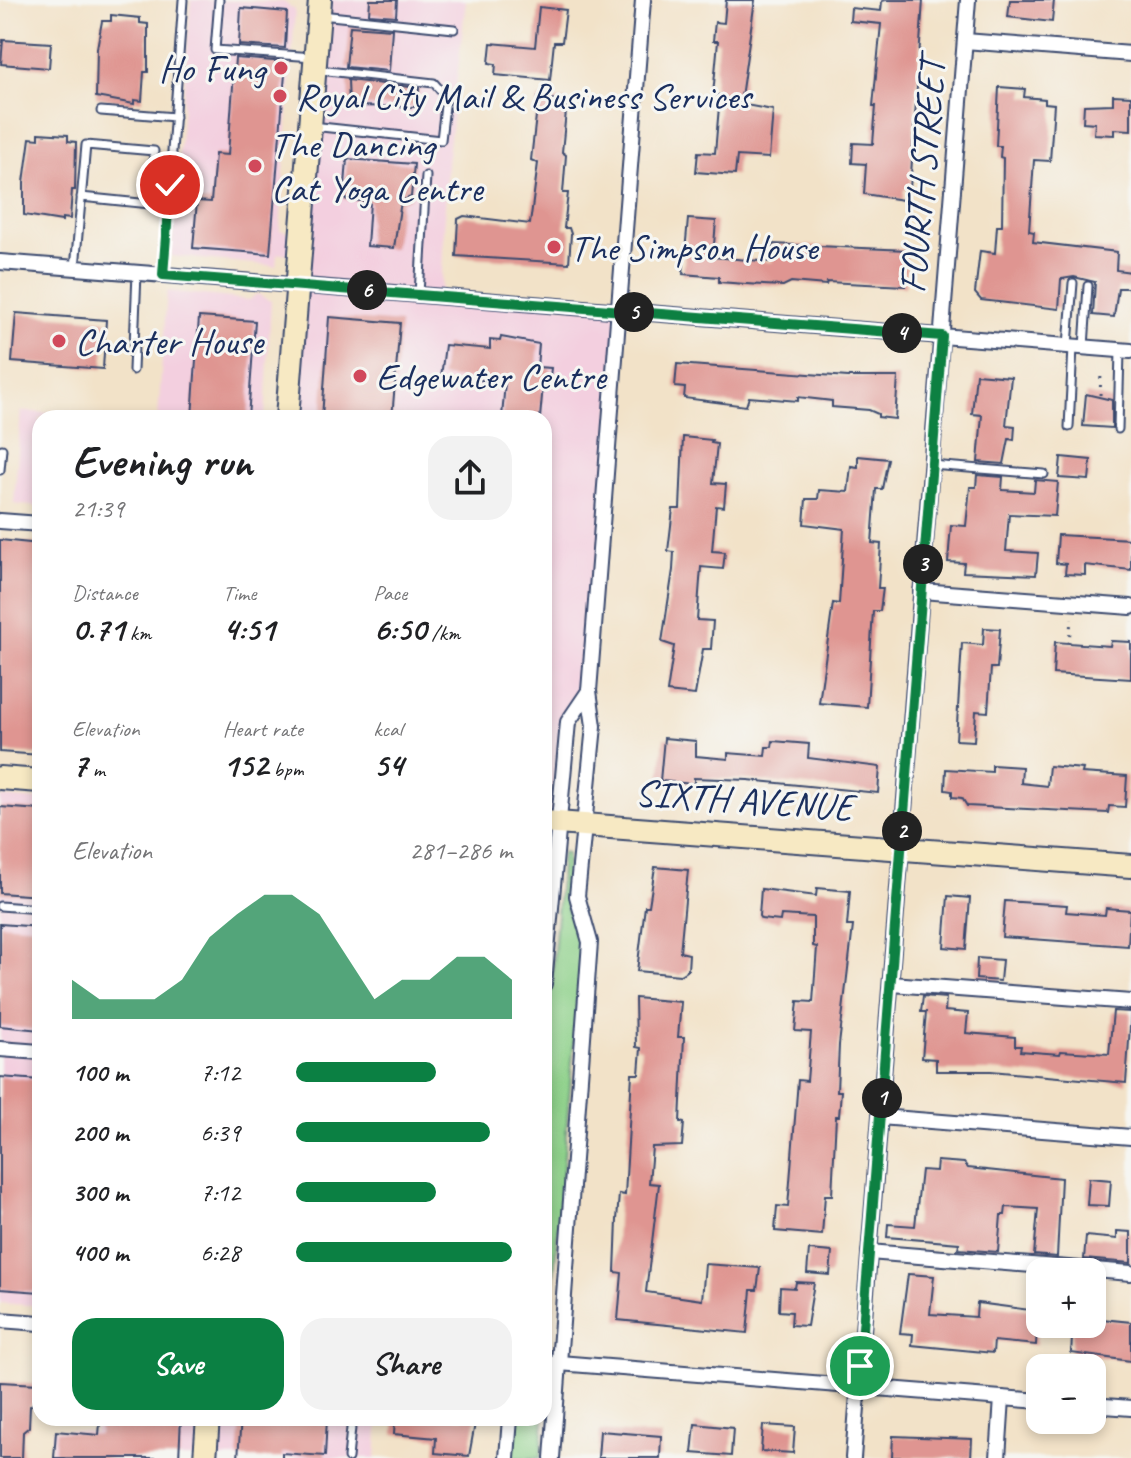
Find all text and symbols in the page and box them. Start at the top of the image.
place label: Ho Fung [159,45,267,92]
street label: FOURTH STREET [888,48,956,295]
marker: Ho Fung [272,59,290,77]
place label: Royal City Mail & Business Services [296,73,754,120]
marker: Royal City Mail & Business Services [271,87,289,105]
place label: The Dancing Cat Yoga Centre [271,121,485,212]
pin [136,151,204,219]
marker: The Dancing Cat Yoga Centre [246,157,264,175]
icon: check [148,163,192,207]
place label: The Simpson House [570,224,820,271]
marker: The Simpson House [545,238,563,256]
pin: 6 [347,270,387,310]
text: 6 [362,276,372,304]
pin: 5 [614,292,654,332]
text: 5 [629,298,639,326]
pin: 4 [882,313,922,353]
place label: Charter House [75,318,265,365]
text: 4 [897,319,907,347]
marker: Charter House [50,332,68,350]
place label: Edgewater Centre [376,353,608,400]
marker: Edgewater Centre [351,367,369,385]
text: Evening run [72,434,252,489]
button: share [428,436,512,520]
text: 21:39 [72,492,124,525]
pin: 3 [903,544,943,584]
text: 3 [918,550,928,578]
text: Distance [72,579,138,607]
text: Time [223,579,256,607]
text: Pace [373,579,407,607]
text: 0.71 [72,607,125,650]
text: 4:51 [223,607,275,650]
text: 6:50 [373,607,426,650]
text: km [125,619,151,647]
text: /km [426,619,460,647]
text: Elevation [72,715,140,743]
text: Heart rate [223,715,303,743]
text: kcal [373,715,402,743]
text: 7 [72,743,87,786]
text: 152 [223,743,268,786]
text: 54 [373,743,403,786]
text: m [87,755,105,783]
text: bpm [268,755,304,783]
street label: SIXTH AVENUE [634,769,860,831]
pin: 2 [882,811,922,851]
text: 2 [897,817,907,845]
text: Elevation [72,834,152,867]
text: 281–286 m [409,834,512,867]
text: 100 m [72,1056,128,1089]
text: 7:12 [200,1056,240,1089]
pin: 1 [862,1078,902,1118]
text: 1 [877,1084,887,1112]
text: 200 m [72,1116,128,1149]
text: 6:39 [200,1116,240,1149]
text: 300 m [72,1176,128,1209]
text: 7:12 [200,1176,240,1209]
text: 400 m [72,1236,128,1269]
text: 6:28 [200,1236,240,1269]
map controls [1026,1258,1106,1434]
button: + [1026,1258,1106,1338]
button: Save [72,1318,284,1410]
button: Share [300,1318,512,1410]
pin [826,1332,894,1400]
icon: arrive [838,1344,882,1388]
button: − [1026,1354,1106,1434]

